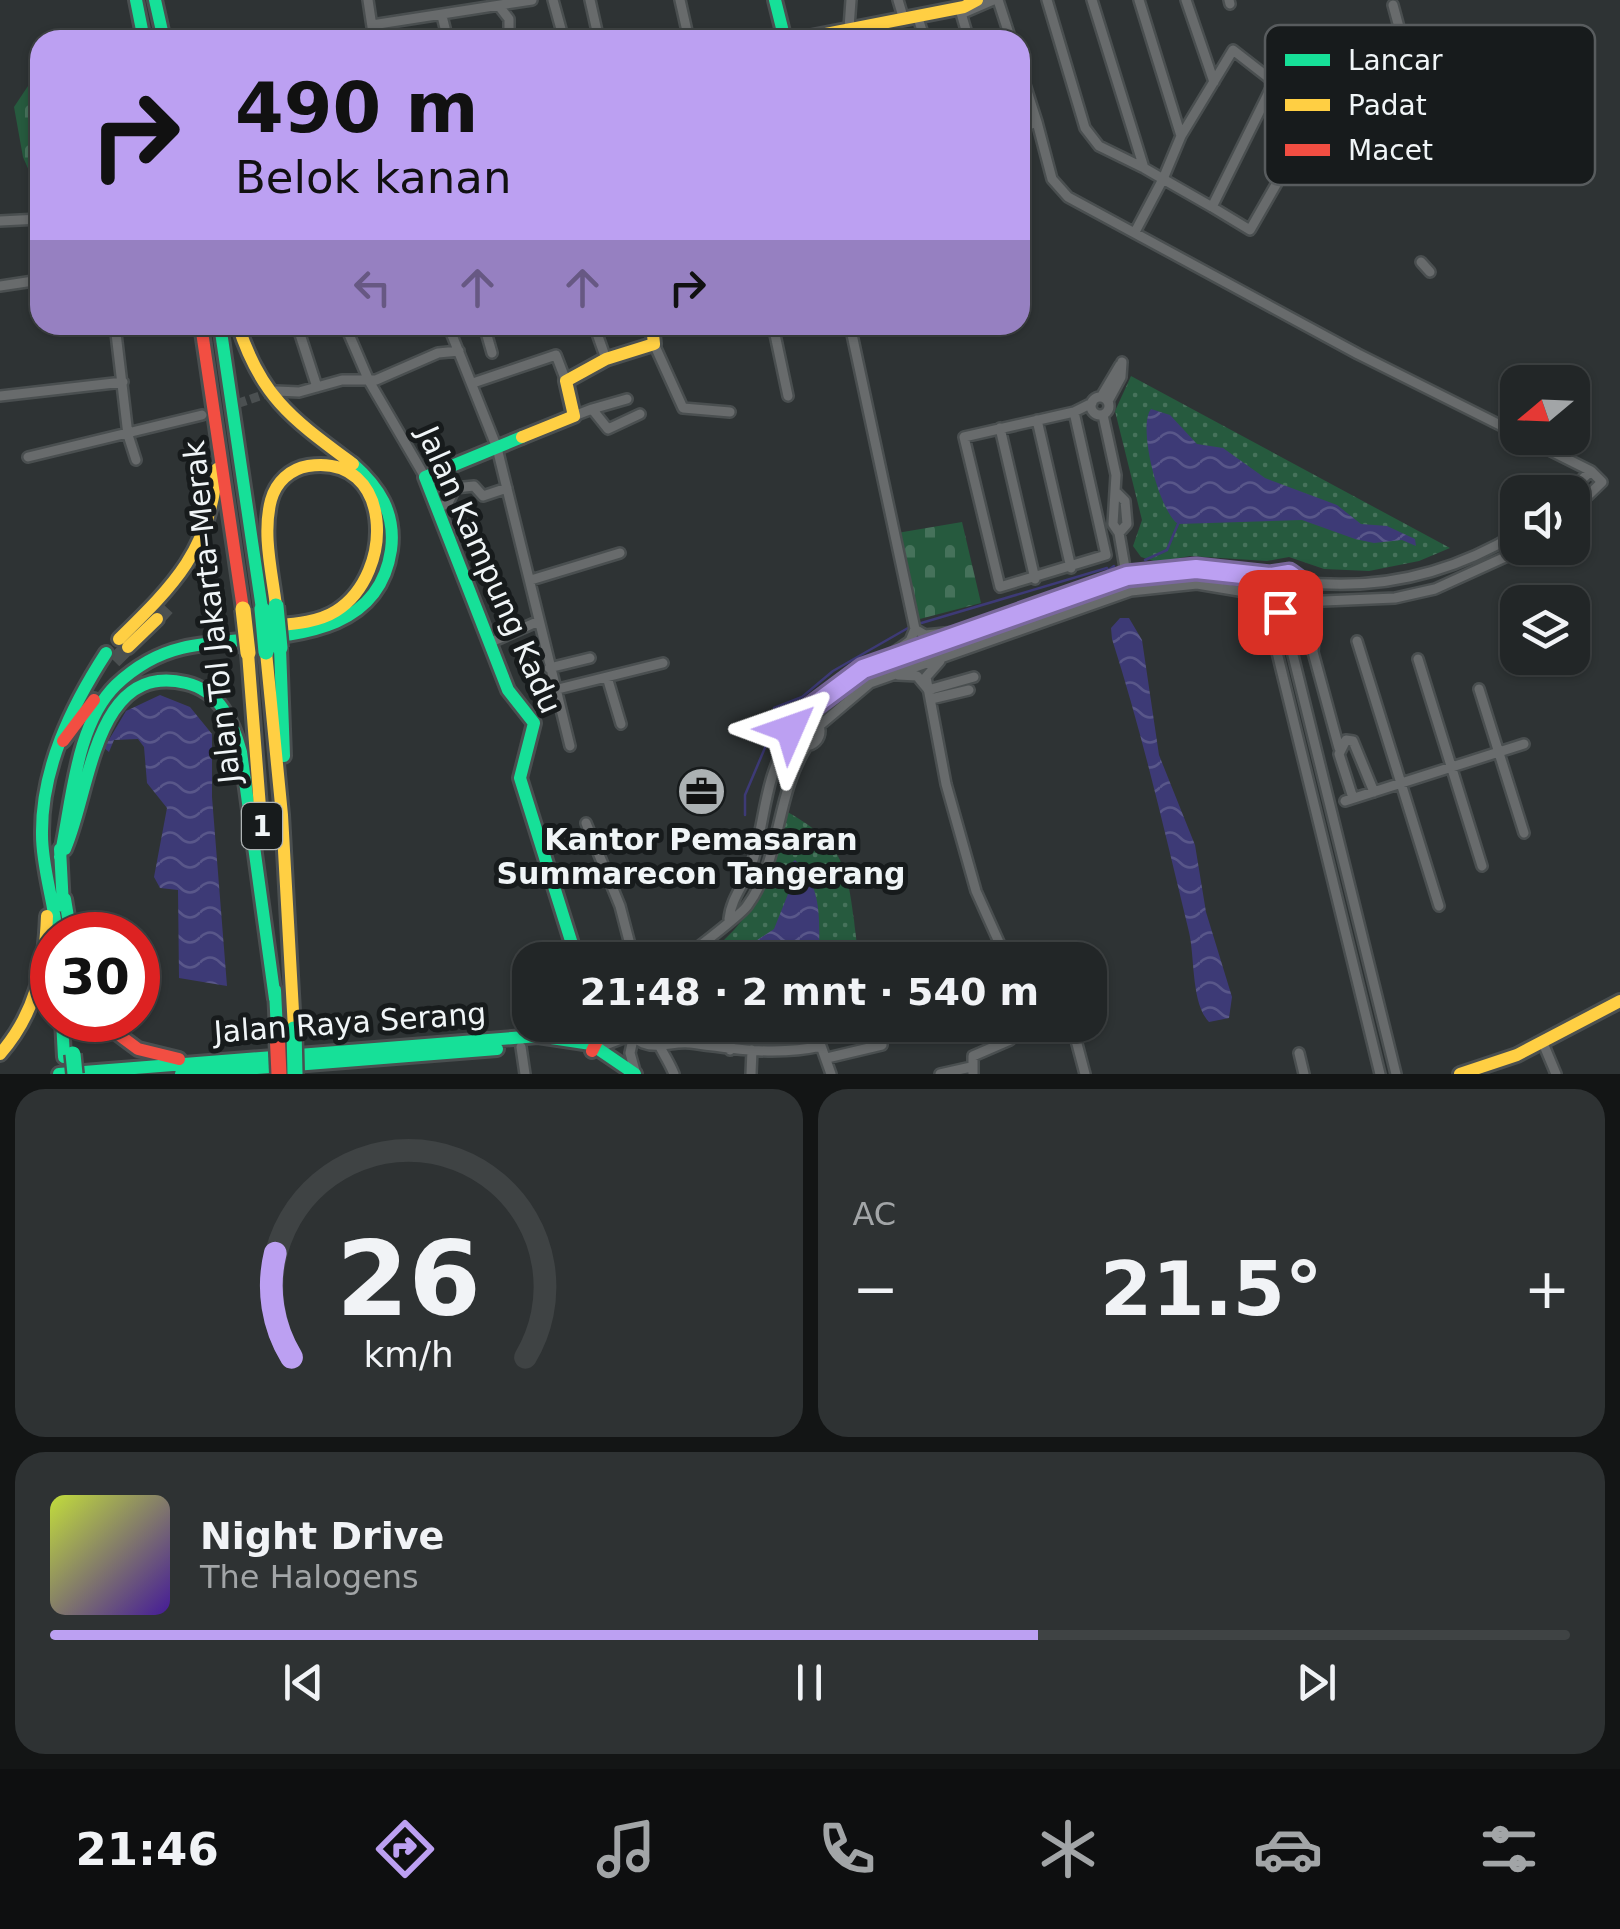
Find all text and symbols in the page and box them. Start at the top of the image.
legend [1265,25,1595,185]
text: Lancar [1348,44,1443,77]
text: 490 m [235,67,478,149]
icon: right [70,70,200,200]
text: Padat [1348,89,1427,122]
text: Macet [1348,134,1433,167]
text: Belok kanan [235,151,511,204]
icon: left [345,260,400,315]
icon: ahead [450,260,505,315]
icon: ahead [555,260,610,315]
icon: right [660,260,715,315]
north arrow [1500,365,1590,455]
map controls [1500,365,1590,675]
street label: Jalan Kampung Kadu [410,419,569,719]
street label: Jalan Tol Jakarta–Merak [176,438,247,787]
button: sound [1500,475,1590,565]
pin [1238,570,1323,655]
icon: arrive [1253,585,1308,640]
button: layers [1500,585,1590,675]
position arrow [738,677,842,781]
office icon: Kantor Pemasaran Summarecon Tangerang [675,765,727,817]
road number: 1 [242,803,282,849]
place label: Kantor Pemasaran Summarecon Tangerang [497,822,905,891]
speed limit sign: 30 [30,912,160,1042]
text: 21:48 · 2 mnt · 540 m [580,970,1039,1014]
street label: Jalan Raya Serang [211,996,487,1050]
text: AC [853,1195,896,1233]
text: 26 [336,1218,481,1340]
text: 21.5° [1100,1245,1323,1333]
text: − [853,1257,899,1321]
text: + [1524,1257,1570,1321]
text: km/h [364,1334,454,1375]
text: Night Drive [200,1514,444,1558]
text: The Halogens [200,1558,419,1596]
icon: previous [276,1655,331,1710]
icon: pause [782,1655,837,1710]
icon: next [1289,1655,1344,1710]
icon: directions [370,1814,440,1884]
icon: music [591,1814,661,1884]
icon: phone [812,1814,882,1884]
icon: climate [1033,1814,1103,1884]
icon: car [1253,1814,1323,1884]
icon: filters [1474,1814,1544,1884]
text: 21:46 [75,1823,219,1876]

